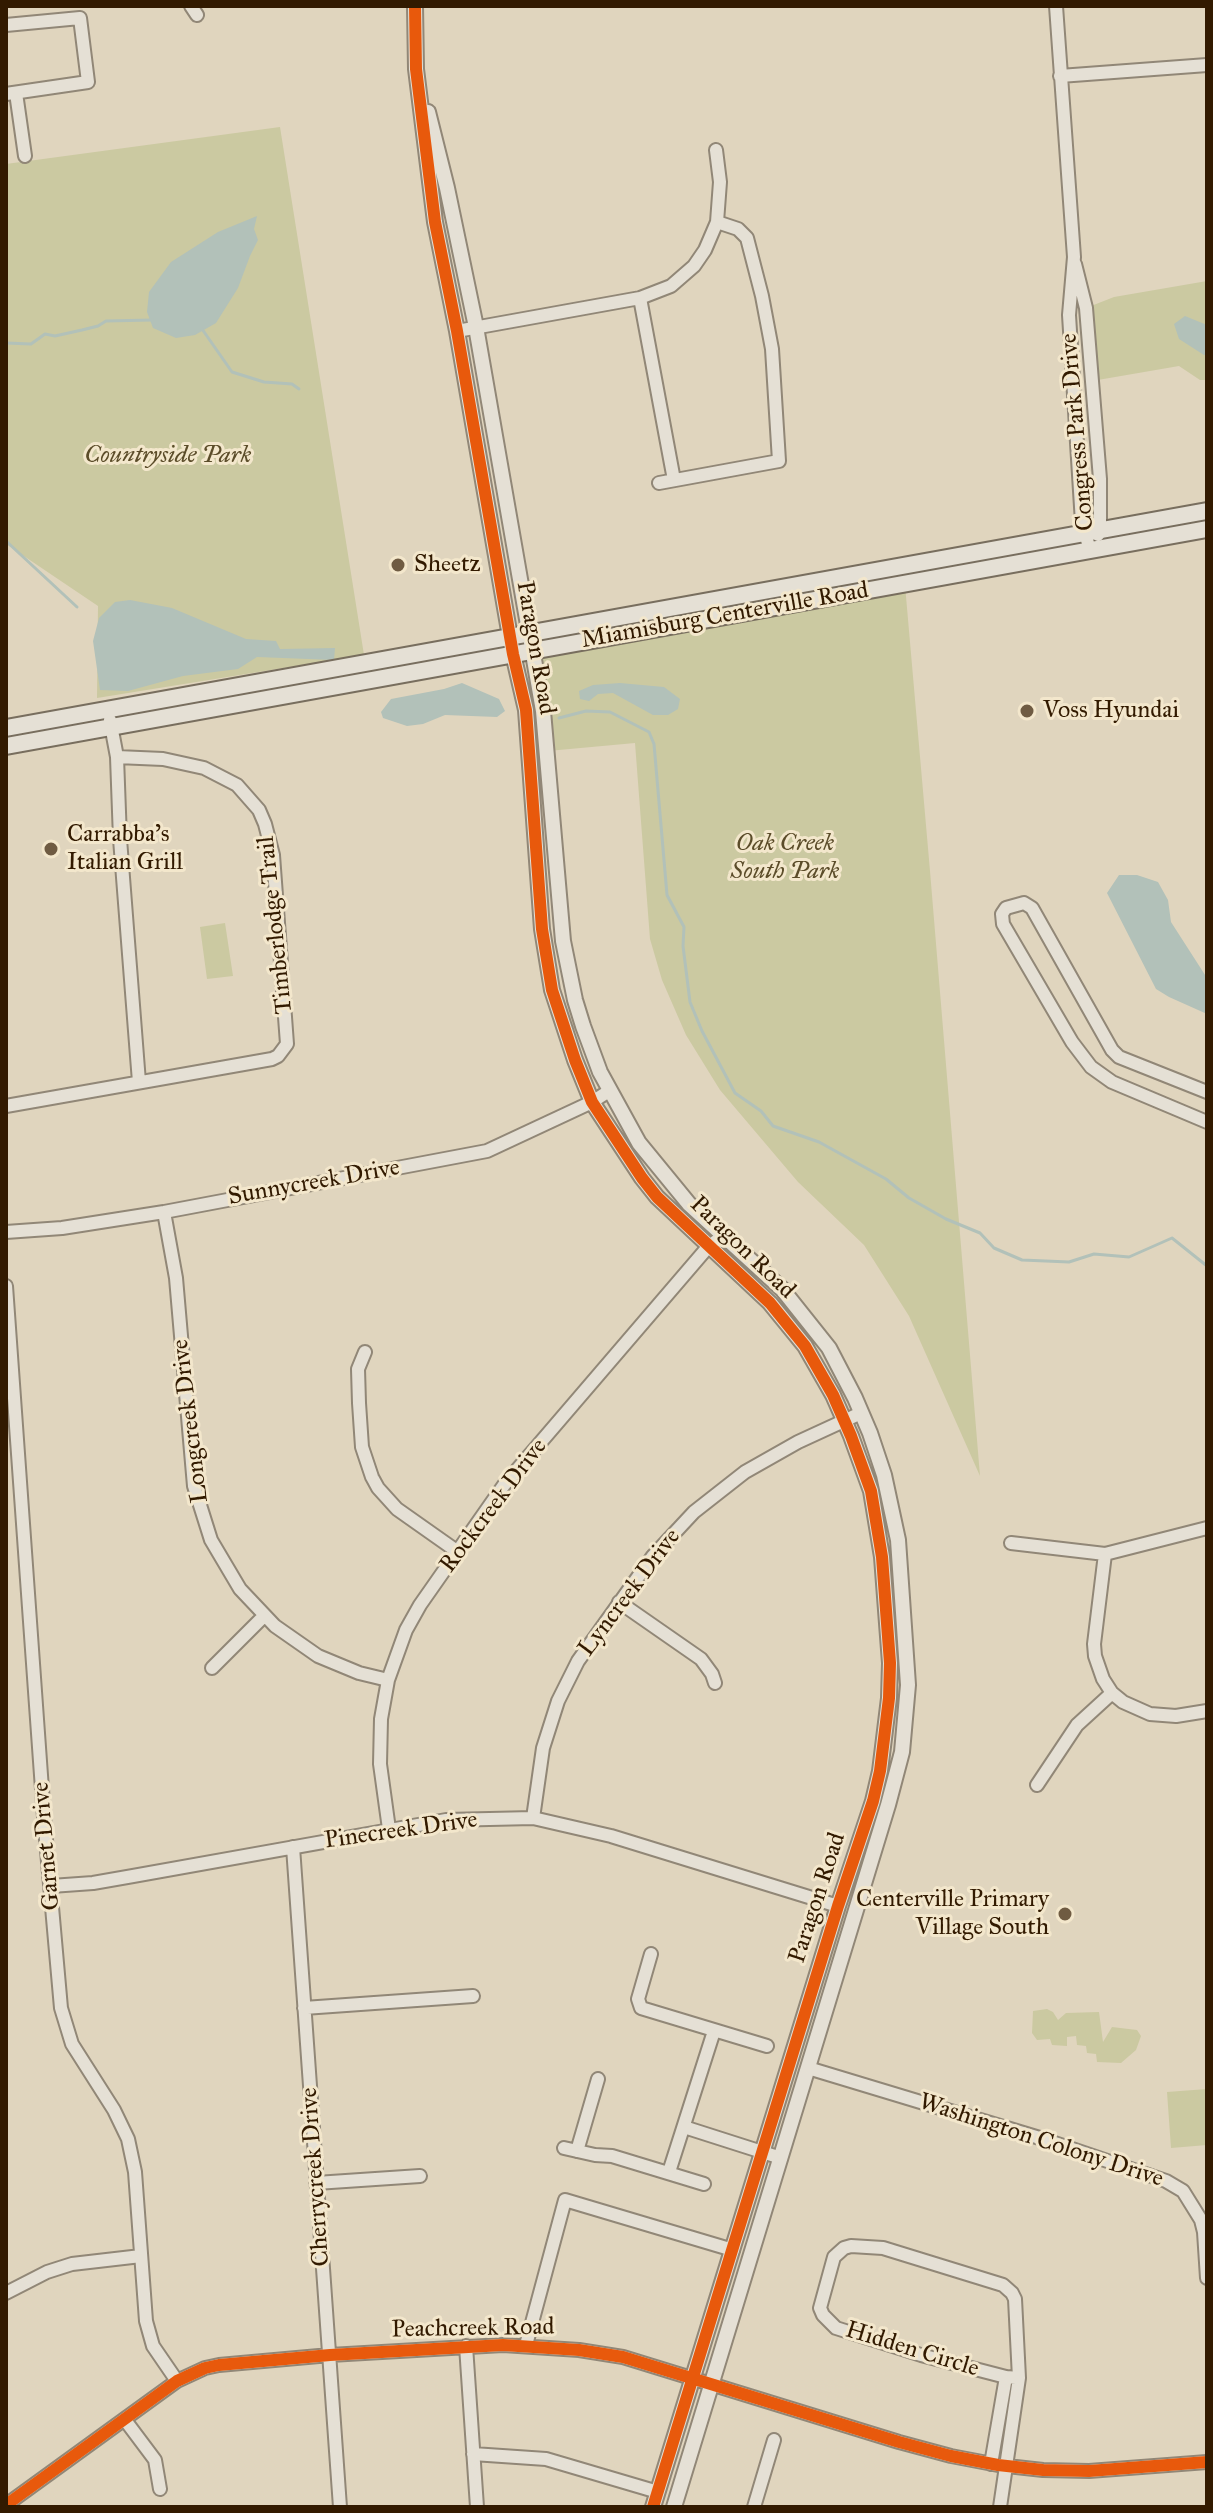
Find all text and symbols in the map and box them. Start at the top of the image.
street label: Congress Park Drive [1055,332,1101,532]
park label: Countryside Park [85,442,251,470]
place label: Sheetz [414,551,481,579]
marker: Sheetz [389,556,407,574]
street label: Miamisburg Centerville Road [579,577,871,655]
street label: Paragon Road [509,579,561,717]
place label: Voss Hyundai [1043,697,1179,725]
marker: Voss Hyundai [1018,702,1036,720]
place label: Carrabba's Italian Grill [67,821,183,877]
park label: Oak Creek South Park [730,830,840,886]
street label: Timberlodge Trail [252,835,300,1015]
marker: Carrabba's Italian Grill [42,840,60,858]
street label: Sunnycreek Drive [226,1154,402,1212]
street label: Paragon Road [683,1191,801,1305]
street label: Longcreek Drive [167,1337,215,1505]
street label: Rockcreek Drive [434,1433,554,1579]
street label: Lyncreek Drive [573,1523,687,1663]
street label: Garnet Drive [27,1781,67,1911]
street label: Pinecreek Drive [323,1806,479,1856]
street label: Paragon Road [783,1829,853,1967]
place label: Centerville Primary Village South [856,1886,1049,1942]
marker: Centerville Primary Village South [1056,1905,1074,1923]
street label: Cherrycreek Drive [295,2087,337,2267]
street label: Washington Colony Drive [915,2088,1167,2194]
street label: Peachcreek Road [391,2313,555,2345]
street label: Hidden Circle [842,2316,982,2384]

